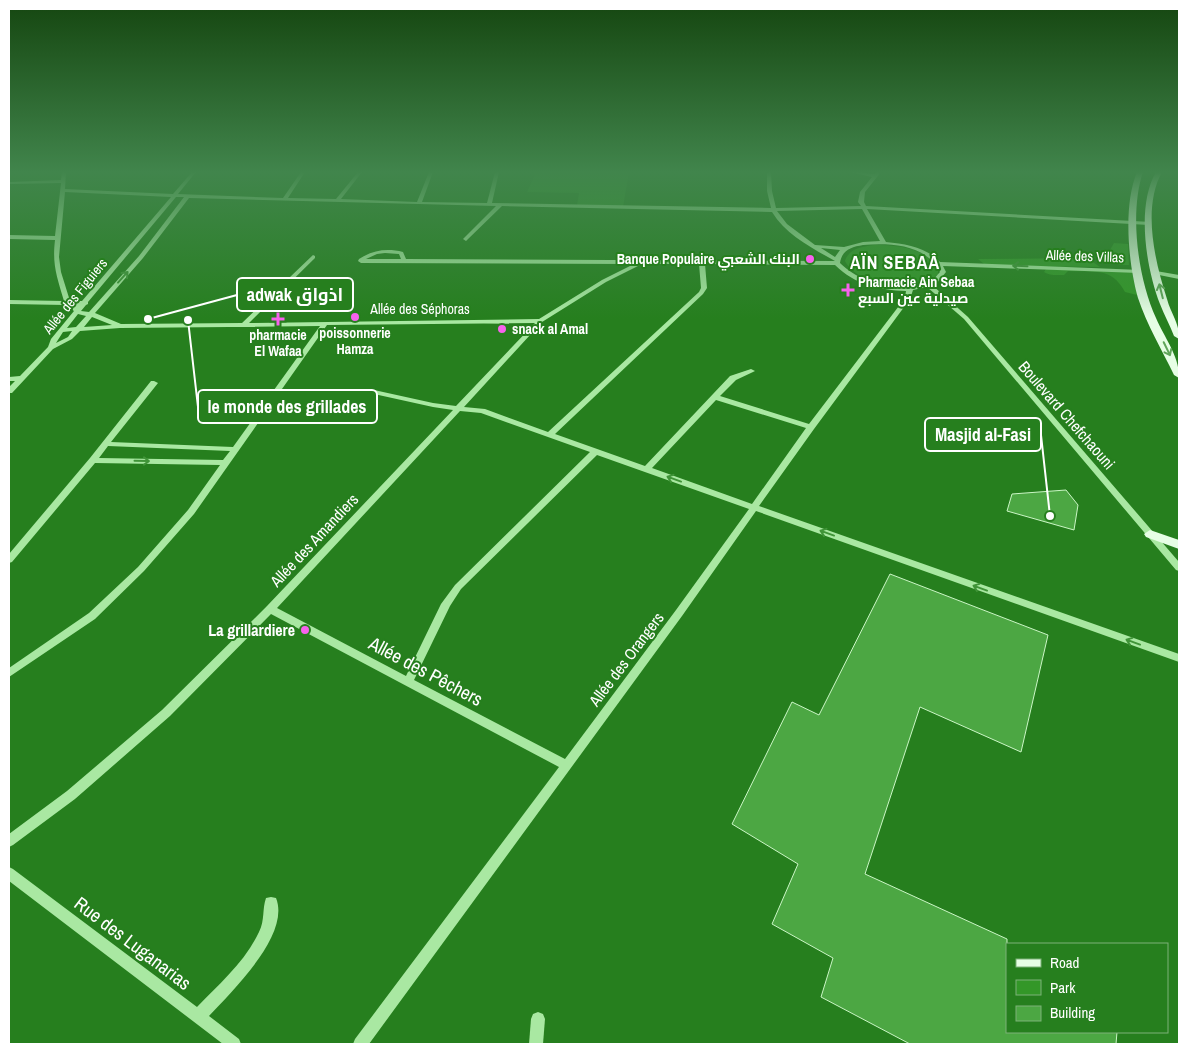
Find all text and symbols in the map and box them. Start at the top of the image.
street label: Allée des Villas [1045,246,1125,266]
place label: Banque Populaire البنك الشعبي [617,250,800,271]
district label: AÏN SEBAÂ [850,250,940,275]
marker: Banque Populaire البنك الشعبي [804,253,816,265]
street label: Allée des Figuiers [38,254,111,338]
one-way arrow [1012,261,1028,271]
one-way arrow [117,271,129,284]
place label: Pharmacie Ain Sebaa صيدلية عين السبع [858,273,975,308]
callout: adwak اذواق [237,278,353,311]
text: adwak اذواق [247,282,343,307]
marker: Pharmacie Ain Sebaa صيدلية عين السبع [842,284,854,296]
one-way arrow [1155,284,1165,300]
street label: Allée des Séphoras [369,300,470,318]
marker: poissonnerie Hamza [349,311,361,323]
marker: pharmacie El Wafaa [272,313,284,325]
place label: snack al Amal [512,320,588,338]
marker: snack al Amal [496,323,508,335]
place label: poissonnerie Hamza [319,324,391,358]
place label: pharmacie El Wafaa [249,326,307,360]
one-way arrow [1162,342,1172,357]
street label: Boulevard Chefchaouni [1014,356,1120,474]
callout: le monde des grillades [198,390,377,423]
text: le monde des grillades [207,394,367,419]
callout: Masjid al-Fasi [925,418,1041,451]
text: Masjid al-Fasi [935,422,1031,447]
one-way arrow [134,456,150,466]
one-way arrow [667,474,682,483]
street label: Allée des Amandiers [264,488,363,592]
one-way arrow [820,528,835,537]
one-way arrow [973,583,988,592]
street label: Allée des Orangers [583,608,669,711]
place label: La grillardiere [208,619,295,641]
marker: La grillardiere [299,624,311,636]
street label: Allée des Pêchers [364,630,488,712]
one-way arrow [1126,637,1142,646]
street label: Rue des Luganarias [69,890,197,996]
legend [1006,943,1168,1033]
text: Road [1050,952,1079,973]
text: Park [1050,977,1076,998]
text: Building [1050,1002,1095,1023]

